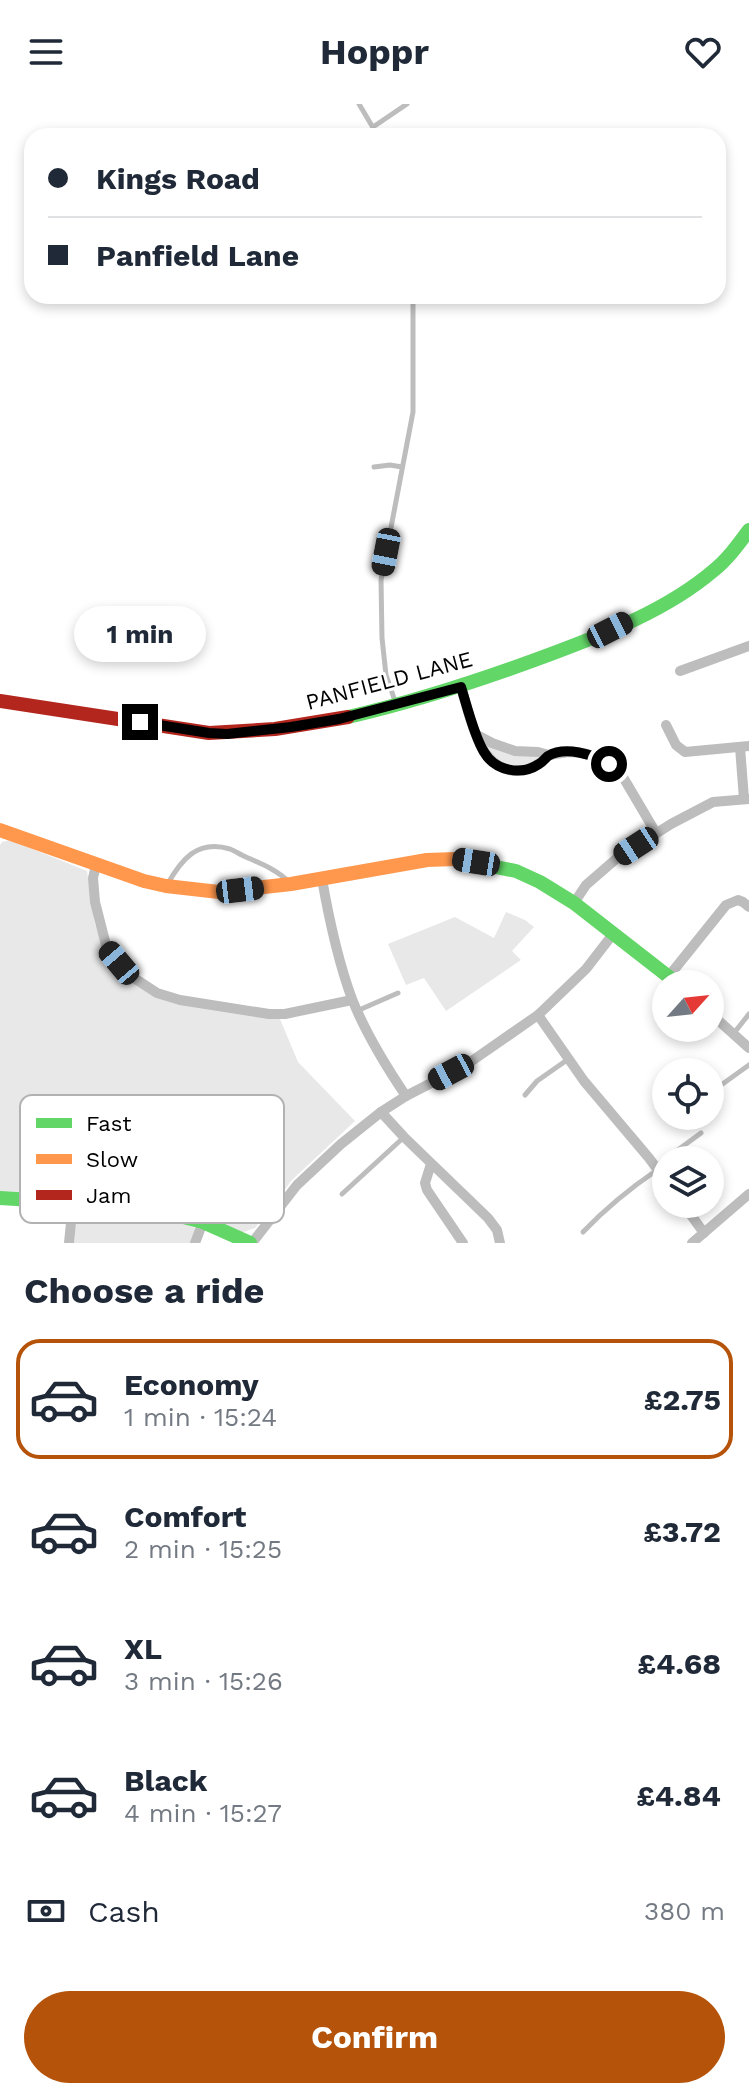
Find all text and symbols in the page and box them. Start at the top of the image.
icon: menu [24,30,68,74]
icon: heart [681,30,725,74]
text: Hoppr [320,31,429,73]
text: Kings Road [96,161,260,196]
text: Panfield Lane [96,238,299,273]
car [370,526,402,578]
callout: 1 min [74,606,206,662]
car [583,608,637,652]
text: 1 min [107,619,173,649]
street label: PANFIELD LANE [303,646,475,715]
route end [122,704,158,740]
route start [591,746,627,782]
car [609,823,663,869]
car [450,846,502,878]
car [215,875,265,905]
car [94,937,144,989]
north arrow [652,970,724,1042]
map controls [652,970,724,1218]
car [424,1050,478,1094]
button: locate [652,1058,724,1130]
legend [20,1095,284,1223]
text: Fast [86,1111,132,1136]
button: layers [652,1146,724,1218]
text: Slow [86,1147,138,1172]
text: Jam [86,1183,131,1208]
text: Choose a ride [24,1270,264,1312]
icon: car [28,1363,100,1435]
text: Economy [124,1367,259,1402]
text: £2.75 [644,1382,721,1417]
text: 1 min · 15:24 [124,1402,277,1432]
icon: car [28,1495,100,1567]
text: Comfort [124,1499,246,1534]
text: £3.72 [643,1514,721,1549]
text: 2 min · 15:25 [124,1534,282,1564]
icon: car [28,1627,100,1699]
text: XL [124,1631,162,1666]
text: £4.68 [637,1646,721,1681]
text: 3 min · 15:26 [124,1666,283,1696]
icon: car [28,1759,100,1831]
text: Black [124,1763,208,1798]
text: £4.84 [636,1778,721,1813]
text: 4 min · 15:27 [124,1798,282,1828]
icon: cash [24,1889,68,1933]
text: Cash [88,1894,160,1929]
text: 380 m [644,1896,725,1926]
button: Confirm [24,1991,725,2083]

